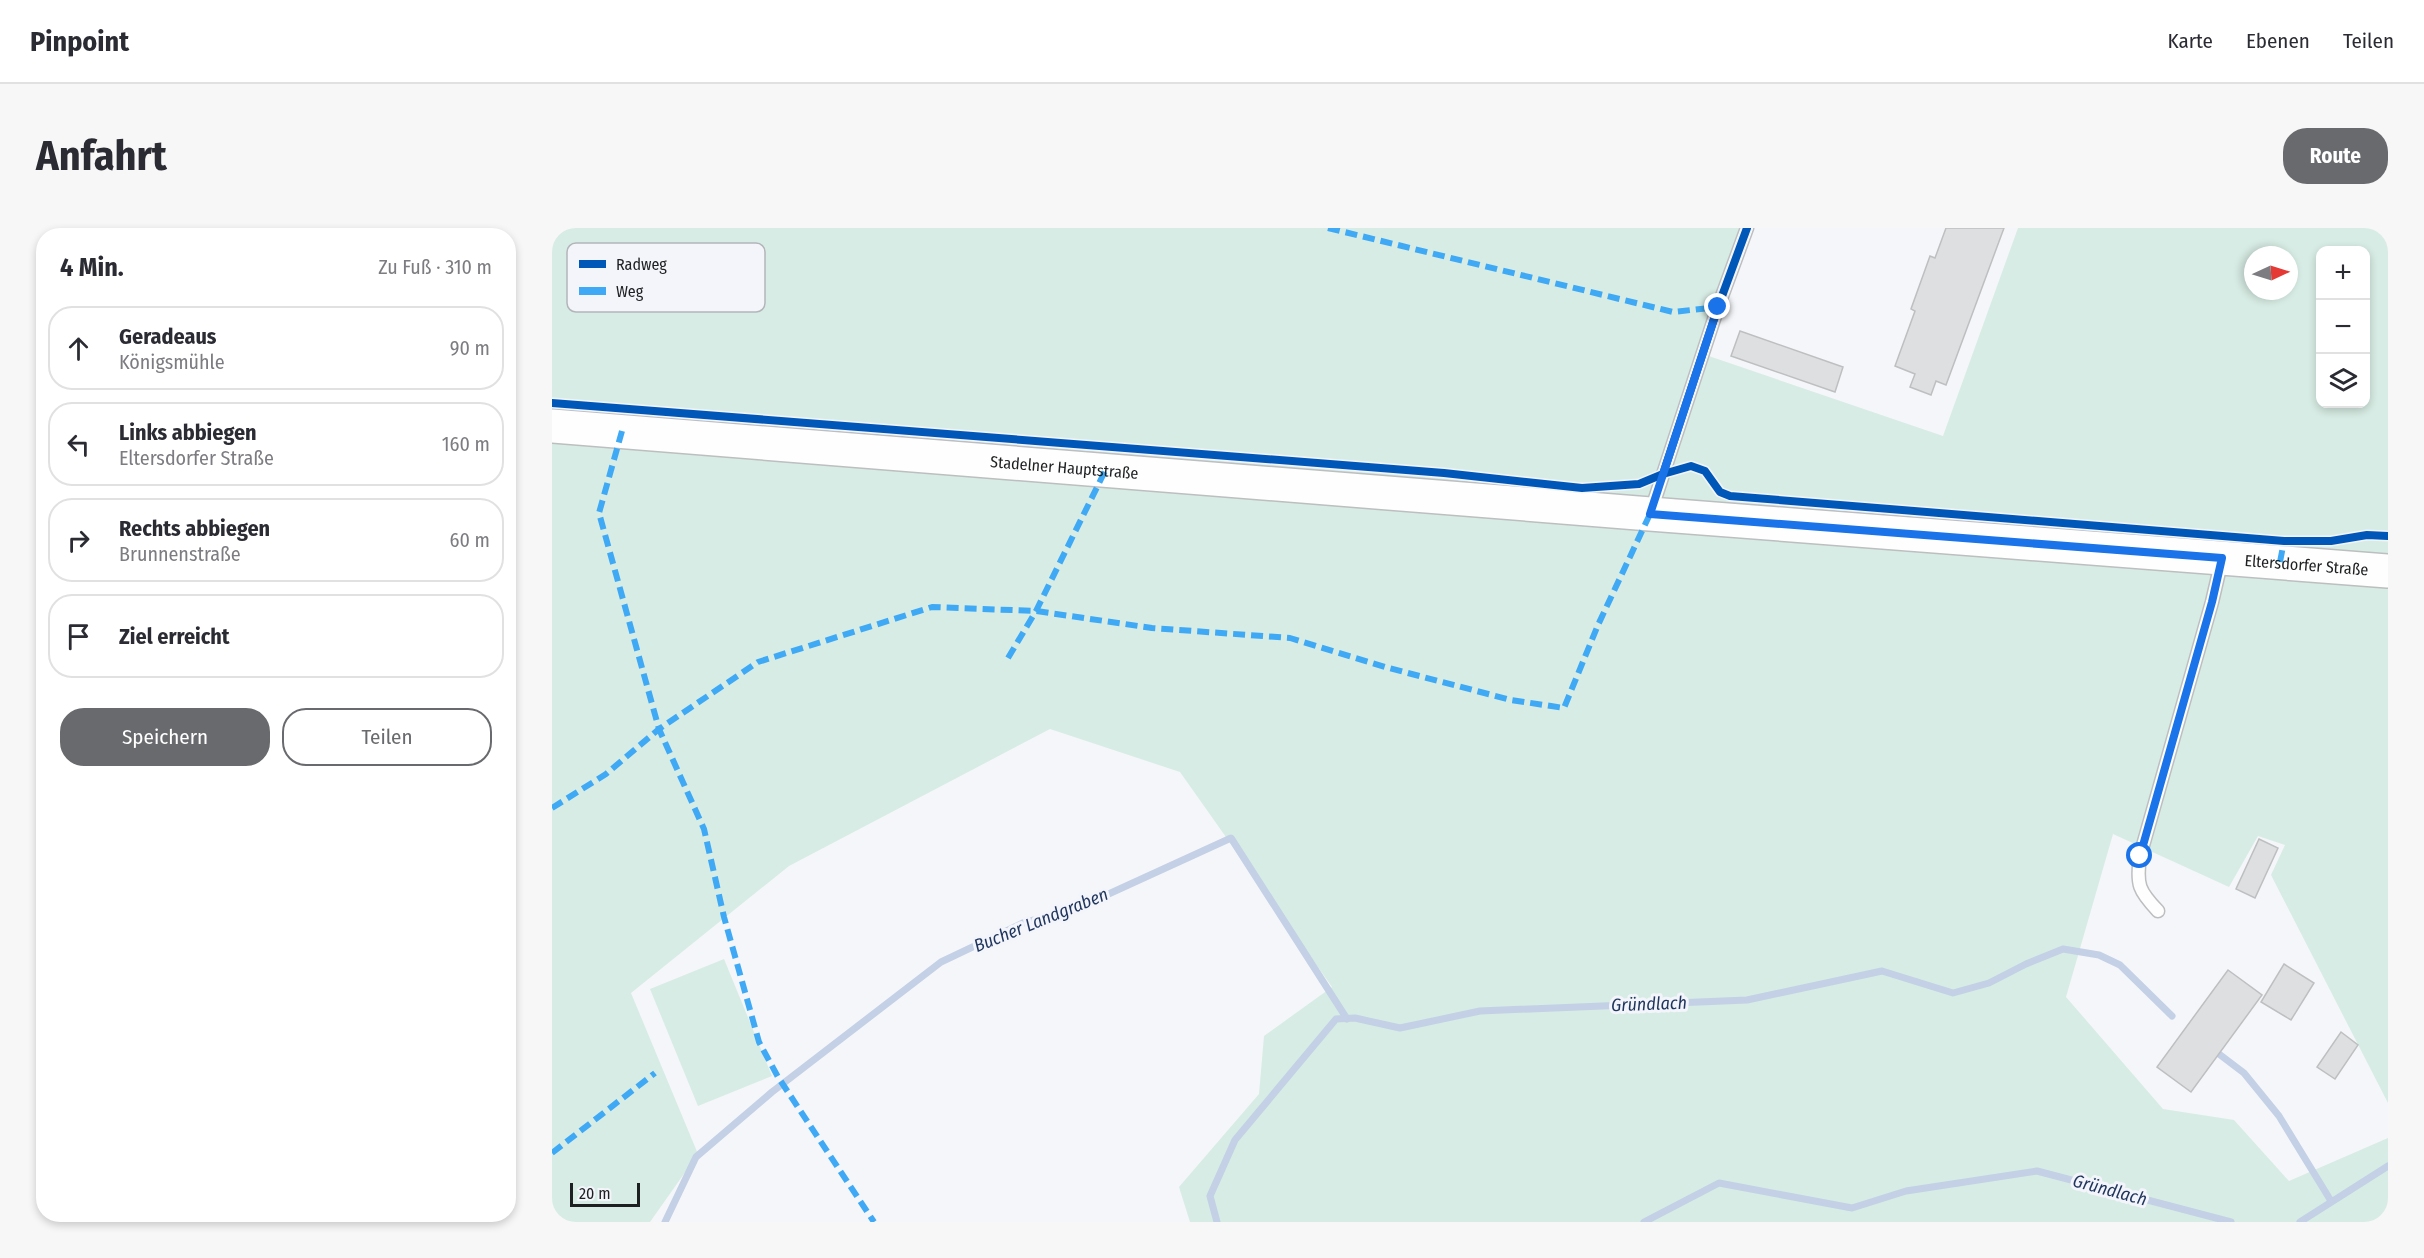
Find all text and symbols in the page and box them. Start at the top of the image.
text: Pinpoint [30,25,129,58]
text: Karte [2167,28,2213,54]
text: Ebenen [2246,28,2310,54]
text: Teilen [2343,28,2394,54]
button: Route [2283,128,2388,184]
text: Anfahrt [36,131,167,181]
legend [567,243,765,312]
north arrow [2244,246,2298,300]
map controls [2316,246,2370,408]
button: + [2316,246,2370,300]
text: 4 Min. [60,252,124,283]
text: Zu Fuß · 310 m [378,255,492,279]
text: Radweg [616,255,667,274]
text: Weg [616,282,644,301]
route end [1704,293,1730,319]
button: − [2316,300,2370,354]
text: Geradeaus [119,323,216,350]
icon: ahead [62,332,95,365]
text: 90 m [450,336,490,360]
text: Königsmühle [119,350,225,374]
button: layers [2316,354,2370,408]
text: Links abbiegen [119,419,257,446]
icon: left [62,428,95,461]
text: 160 m [442,432,490,456]
text: Eltersdorfer Straße [119,446,274,470]
street label: Stadelner Hauptstraße [990,452,1139,482]
text: Rechts abbiegen [119,515,270,542]
icon: right [62,524,95,557]
text: 60 m [450,528,490,552]
text: Brunnenstraße [119,542,241,566]
street label: Eltersdorfer Straße [2244,550,2369,579]
icon: arrive [62,620,95,653]
text: Ziel erreicht [119,623,230,650]
button: Speichern [60,708,270,766]
button: Teilen [282,708,492,766]
route start [2126,842,2152,868]
water label: Bucher Landgraben [971,883,1111,957]
water label: Gründlach [1611,992,1687,1016]
water label: Gründlach [2071,1170,2149,1210]
scale bar [570,1180,640,1208]
text: 20 m [579,1184,610,1203]

